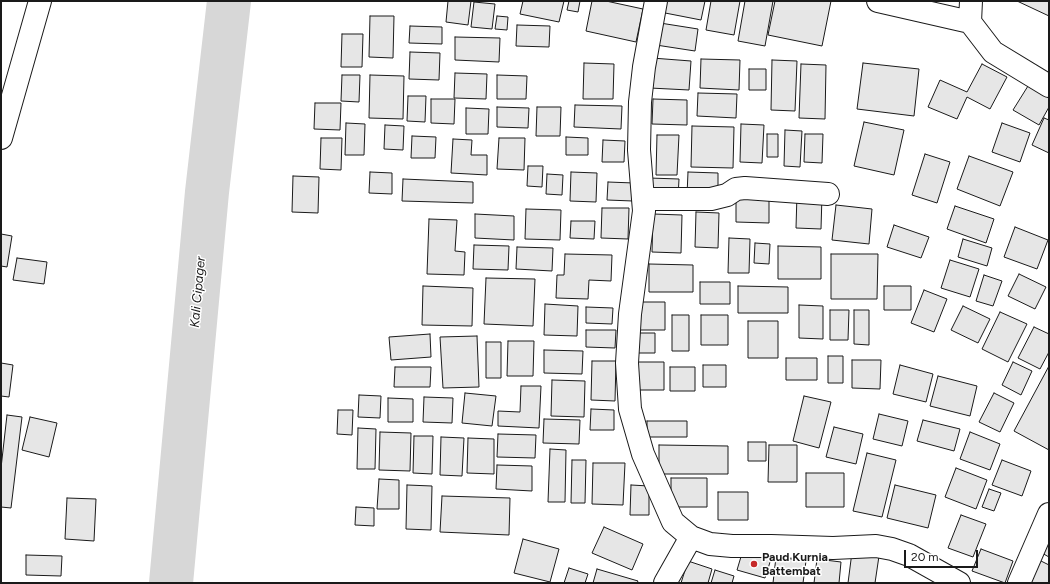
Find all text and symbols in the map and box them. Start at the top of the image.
water label: Kali Cipager [187,256,209,328]
scale bar [906,542,980,568]
place label: Paud Kurnia Battembat [762,550,828,578]
text: 20 m [911,550,939,564]
marker: Paud Kurnia Battembat [749,559,759,569]

